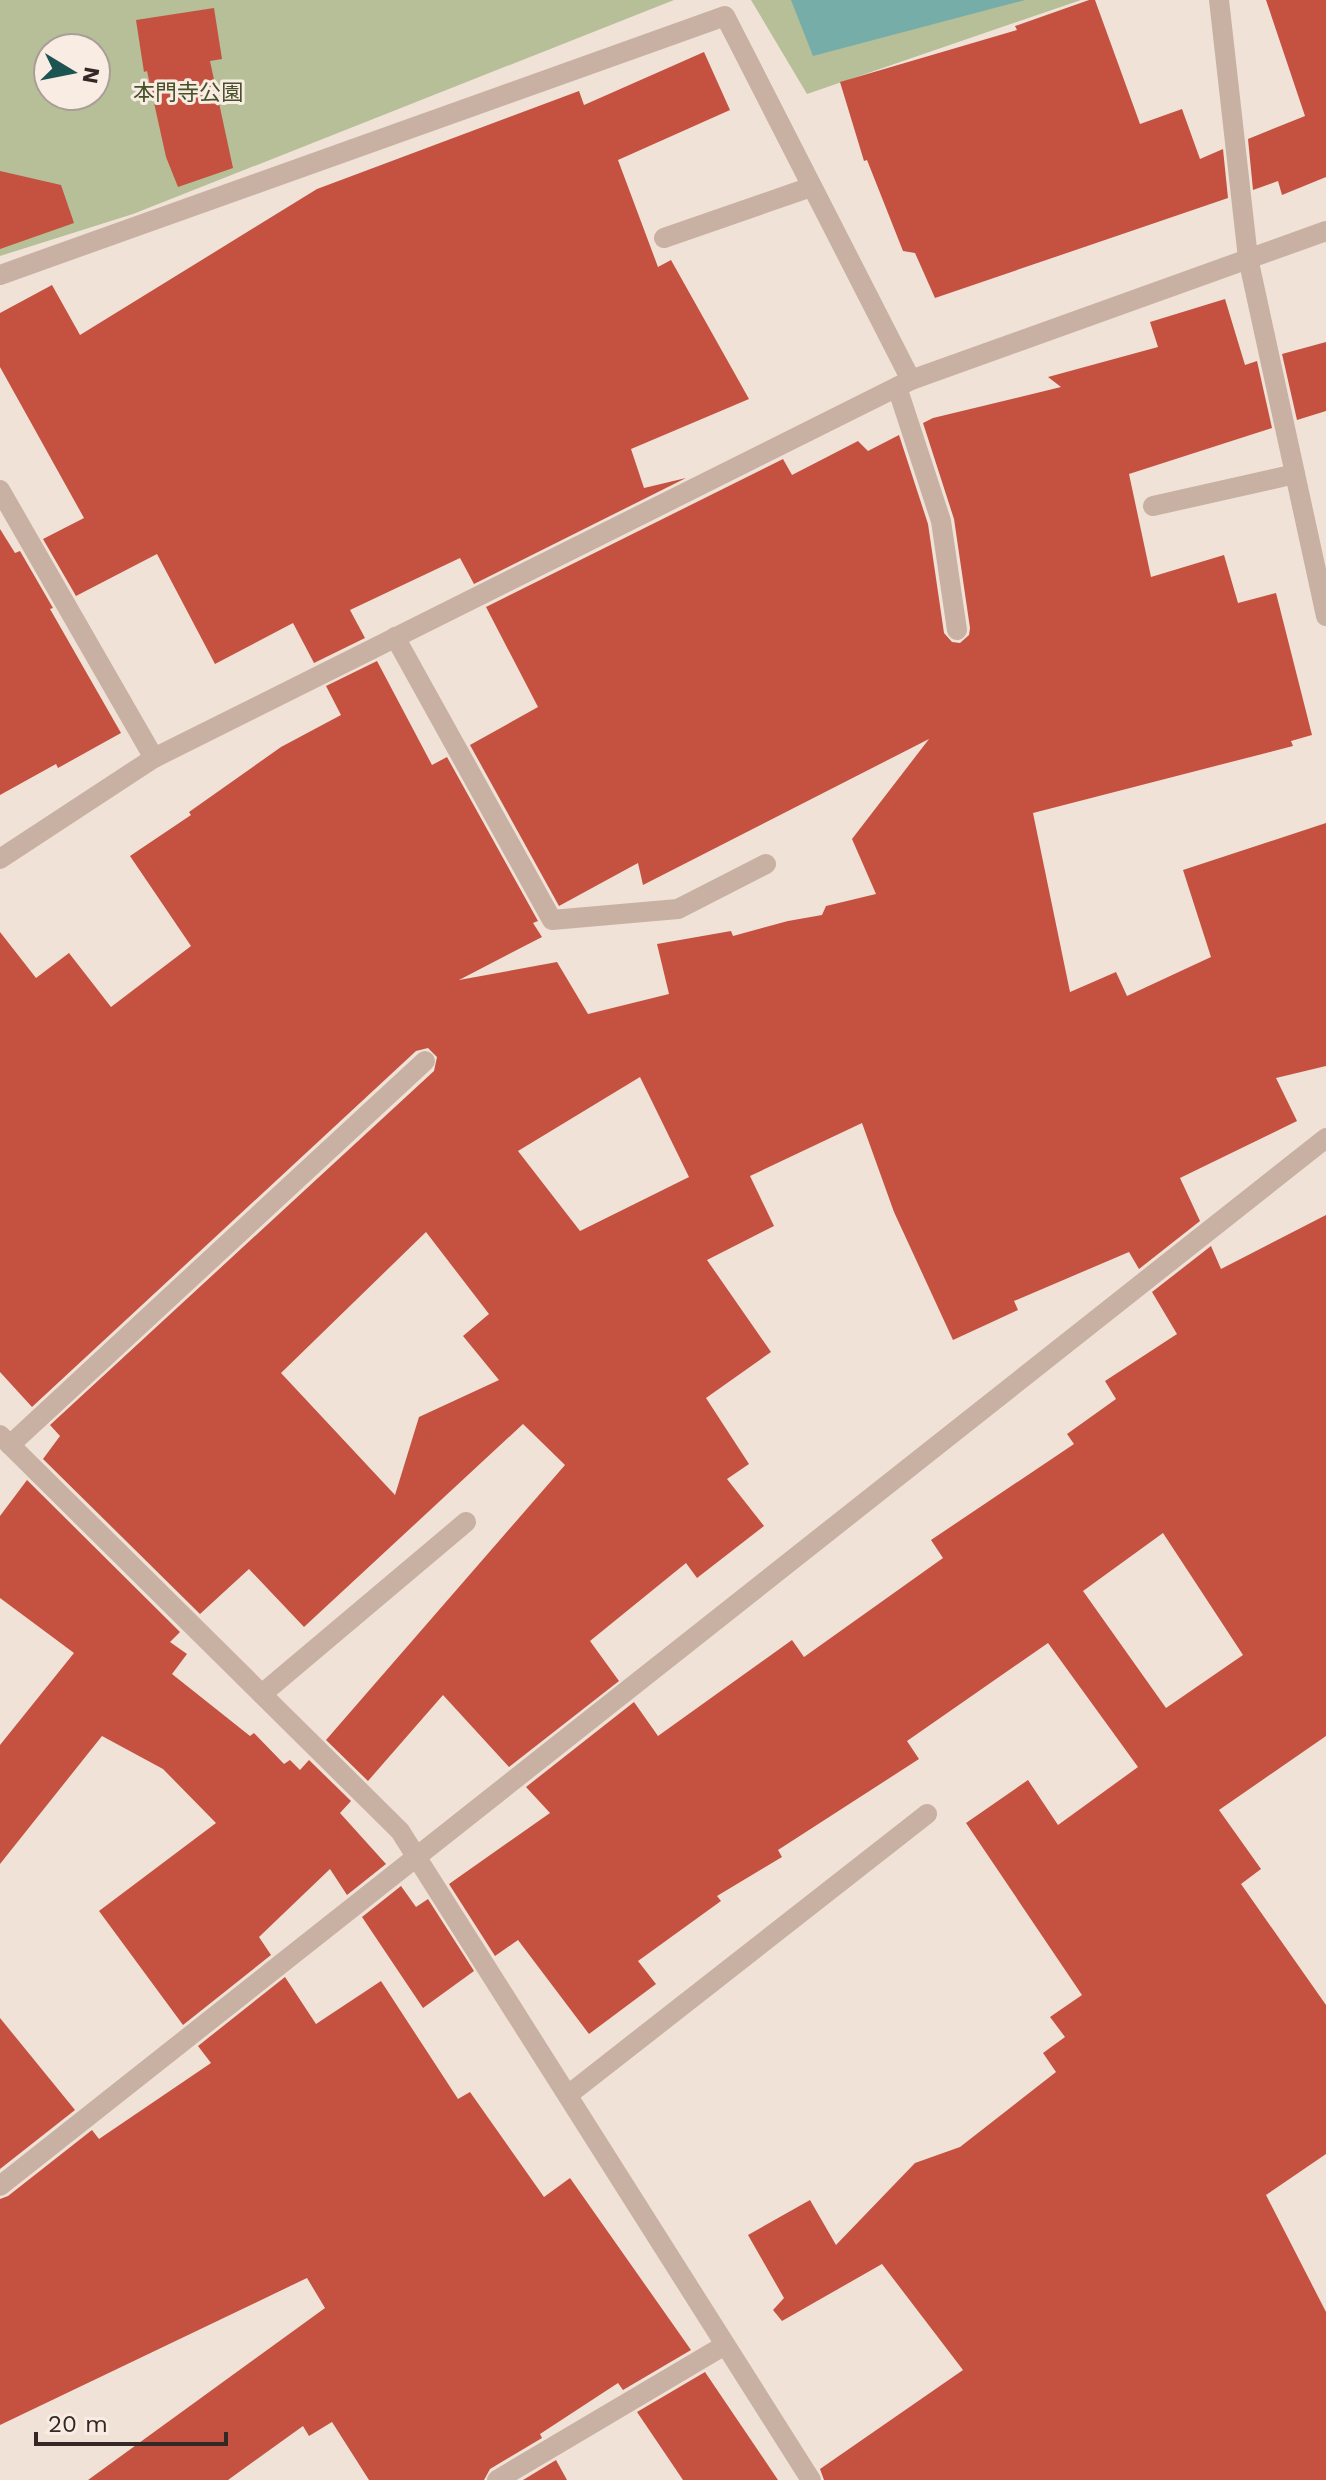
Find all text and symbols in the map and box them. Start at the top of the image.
north arrow [32,32,112,112]
text: N [77,65,105,86]
park label: 本門寺公園 [133,80,243,105]
scale bar [36,2396,226,2446]
text: 20 m [48,2410,108,2438]

